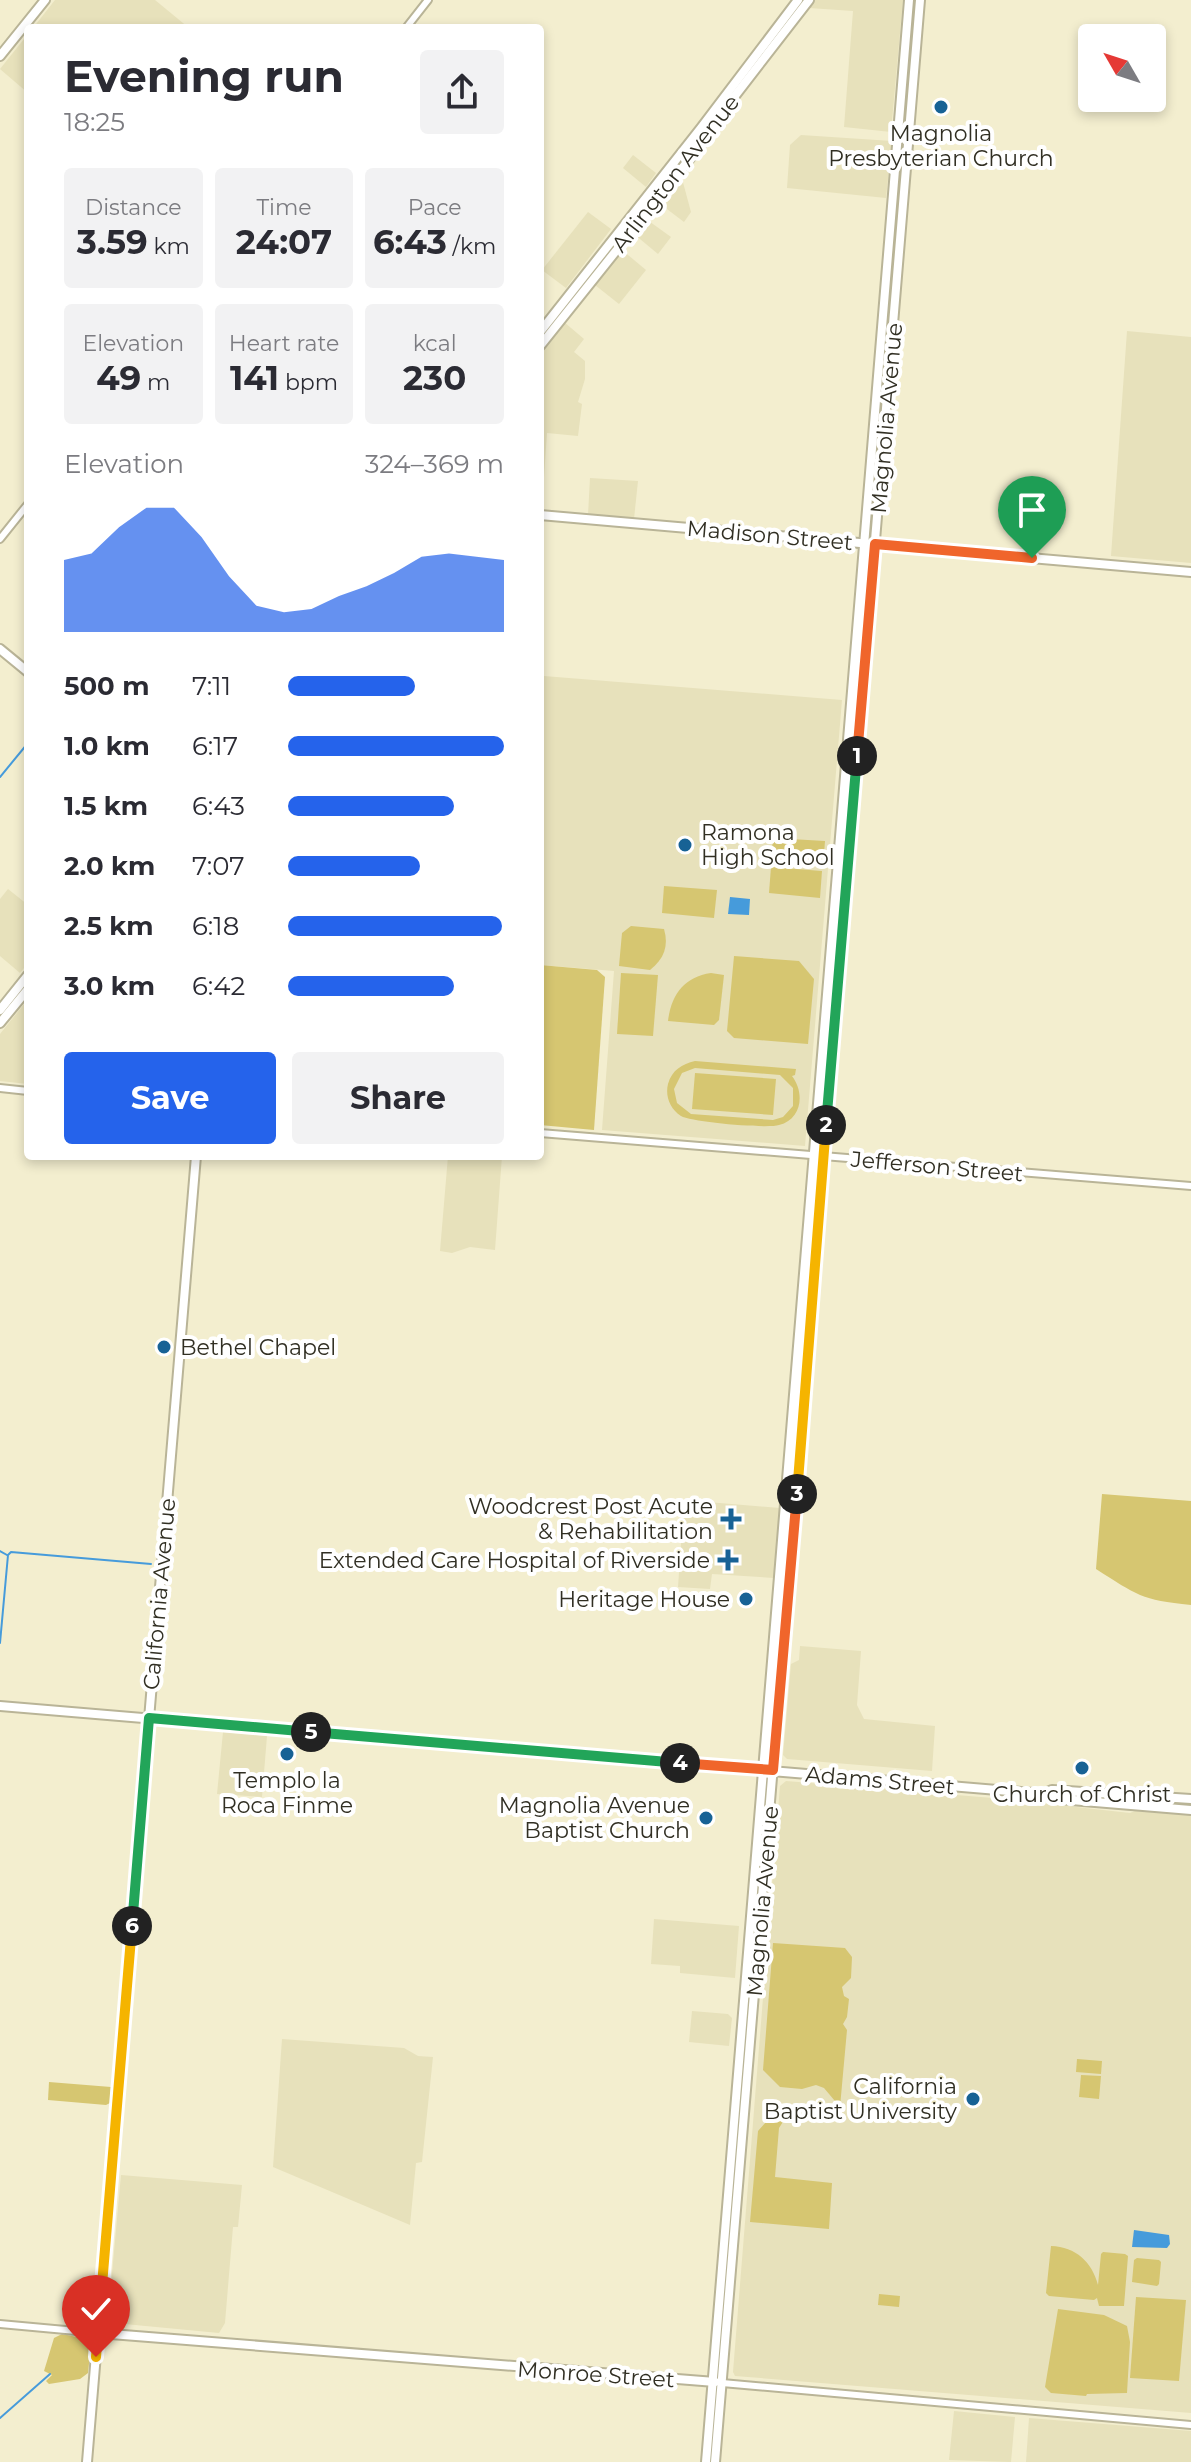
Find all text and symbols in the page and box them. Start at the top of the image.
north arrow [1078,24,1166,112]
map controls [1078,24,1166,112]
text: Evening run [64,49,344,103]
button: share [420,50,504,134]
street label: Arlington Avenue [606,89,745,257]
marker: Magnolia Presbyterian Church [932,98,950,116]
text: 18:25 [64,106,125,138]
place label: Magnolia Presbyterian Church [828,120,1054,172]
text: Distance [85,194,182,221]
text: Time [256,194,312,221]
text: Pace [408,194,462,221]
text: 3.59 [77,221,148,263]
text: 24:07 [236,221,332,263]
text: 6:43 [373,221,447,263]
text: km [148,233,190,260]
text: /km [447,233,496,260]
street label: Magnolia Avenue [865,322,908,515]
text: Elevation [82,330,184,357]
text: Heart rate [229,330,339,357]
text: kcal [413,330,457,357]
text: 49 [96,357,141,399]
text: 141 [230,357,279,399]
text: 230 [403,357,466,399]
text: m [141,369,170,396]
text: bpm [279,369,338,396]
text: Elevation [64,448,184,480]
text: 324–369 m [365,448,504,480]
pin [998,476,1066,558]
icon: arrive [1010,488,1054,532]
street label: Madison Street [686,515,854,556]
text: 500 m [64,670,149,702]
text: 7:11 [192,670,231,702]
text: 1.0 km [64,730,150,762]
text: 6:17 [192,730,238,762]
pin: 1 [837,736,877,776]
text: 1 [853,742,861,769]
text: 1.5 km [64,790,148,822]
text: 6:43 [192,790,245,822]
place label: Ramona High School [701,819,835,871]
marker: Ramona High School [676,836,694,854]
text: 2.0 km [64,850,155,882]
text: 7:07 [192,850,245,882]
text: 2.5 km [64,910,153,942]
text: 6:18 [192,910,239,942]
text: 3.0 km [64,970,155,1002]
text: 6:42 [192,970,245,1002]
button: Save [64,1052,276,1144]
button: Share [292,1052,504,1144]
pin: 2 [806,1105,846,1145]
text: 2 [820,1111,832,1138]
street label: Jefferson Street [849,1145,1024,1187]
place label: Bethel Chapel [180,1334,336,1361]
marker: Bethel Chapel [155,1338,173,1356]
pin: 3 [777,1474,817,1514]
text: 3 [790,1480,804,1507]
place label: Woodcrest Post Acute & Rehabilitation [468,1493,713,1545]
street label: California Avenue [138,1497,181,1691]
marker: Woodcrest Post Acute & Rehabilitation [720,1508,742,1530]
place label: Extended Care Hospital of Riverside [319,1547,710,1574]
marker: Extended Care Hospital of Riverside [717,1549,739,1571]
place label: Heritage House [558,1586,730,1613]
marker: Heritage House [737,1590,755,1608]
pin: 5 [291,1712,331,1752]
text: 5 [304,1718,318,1745]
pin: 4 [660,1743,700,1783]
marker: Templo la Roca Finme [278,1745,296,1763]
text: 4 [672,1749,688,1776]
marker: Church of Christ [1073,1759,1091,1777]
street label: Adams Street [804,1761,956,1800]
place label: Templo la Roca Finme [221,1767,353,1819]
place label: Church of Christ [993,1781,1171,1808]
place label: Magnolia Avenue Baptist Church [499,1792,690,1844]
street label: Magnolia Avenue [741,1805,784,1998]
marker: Magnolia Avenue Baptist Church [697,1809,715,1827]
pin: 6 [112,1906,152,1946]
text: 6 [125,1912,139,1939]
place label: California Baptist University [764,2073,957,2125]
marker: California Baptist University [964,2090,982,2108]
pin [62,2275,130,2357]
icon: check [74,2287,118,2331]
street label: Monroe Street [516,2356,676,2393]

